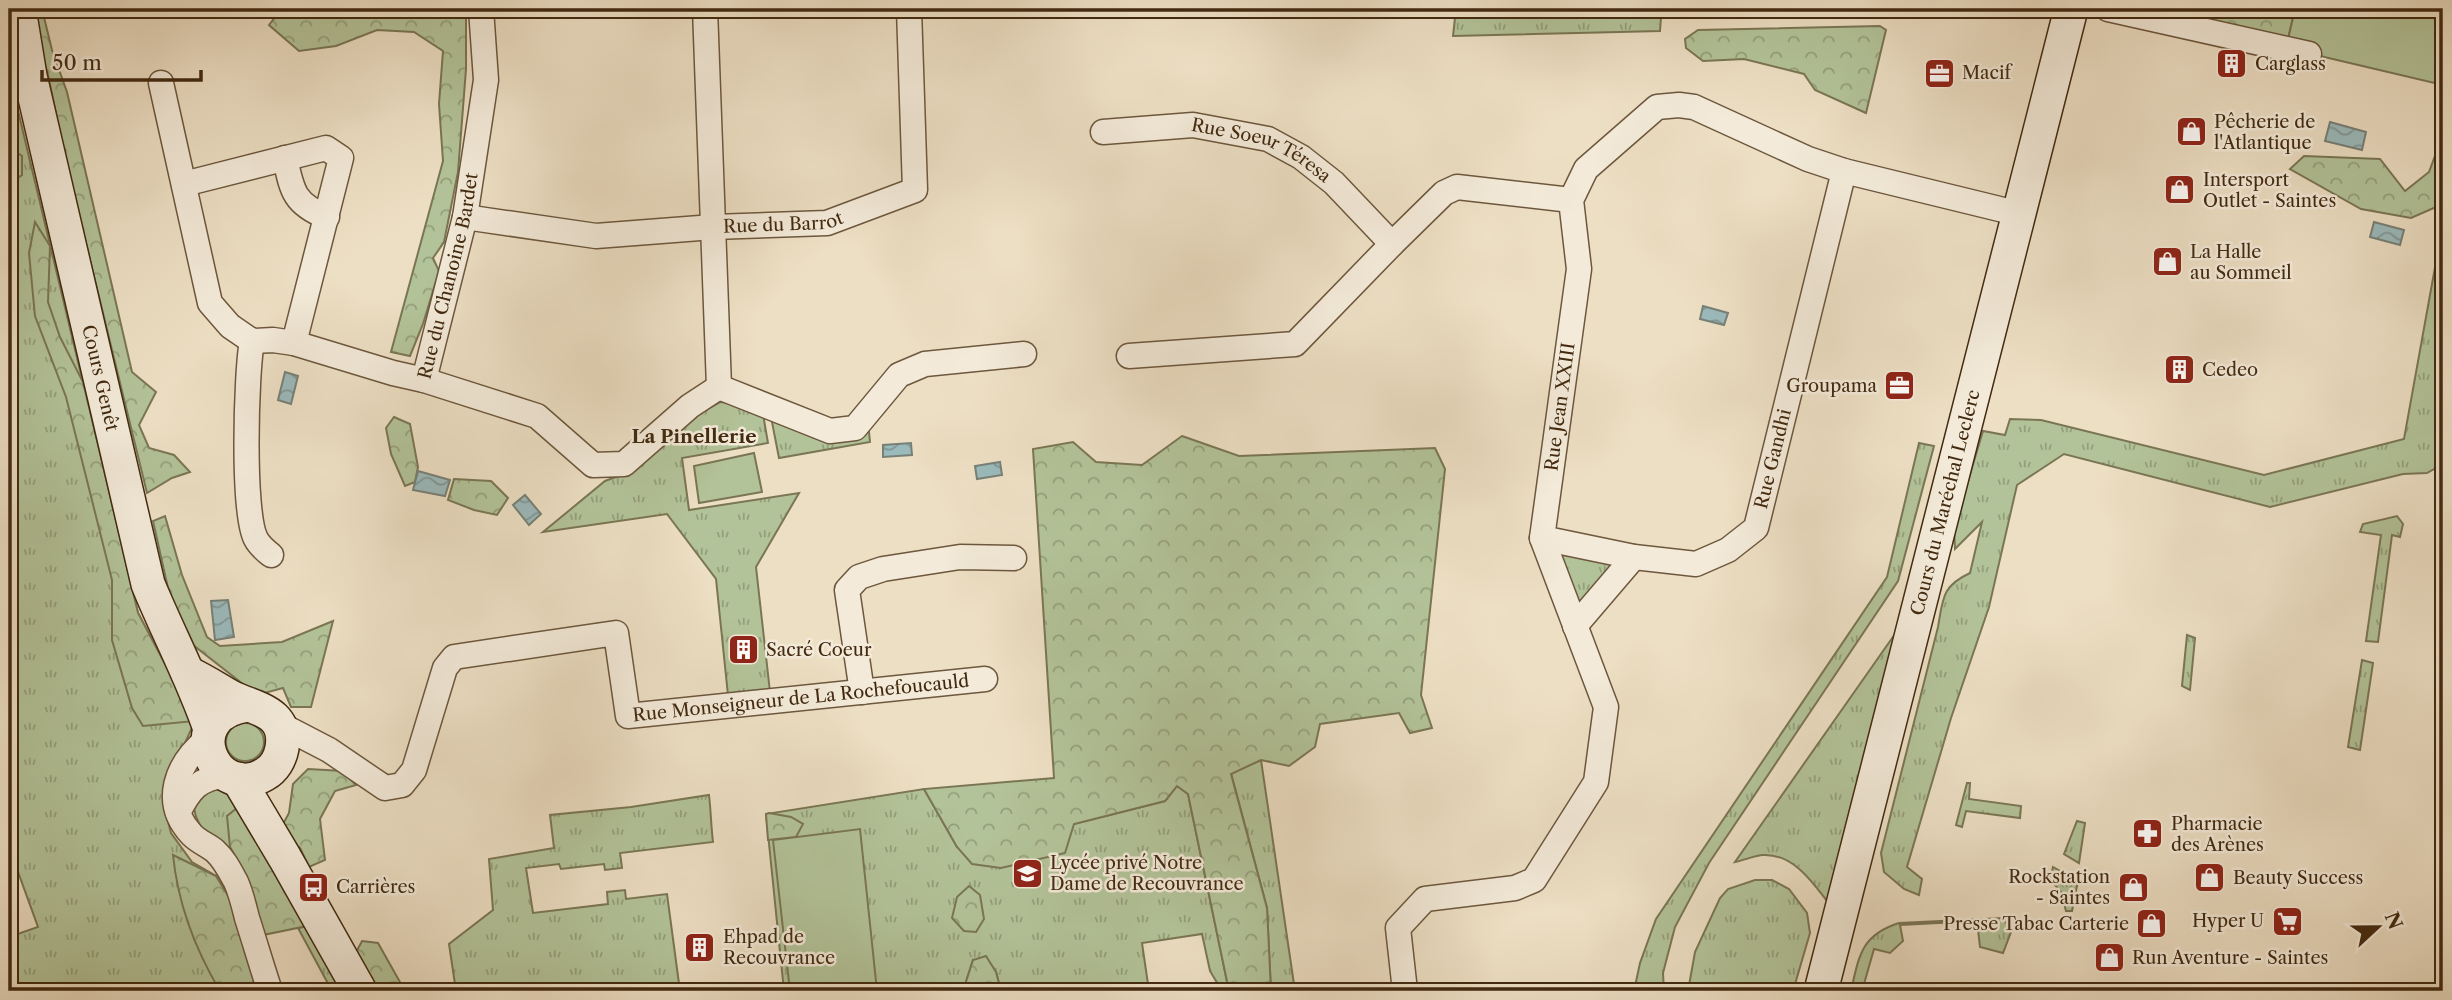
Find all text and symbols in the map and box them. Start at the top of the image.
scale bar [42,38,201,82]
building icon: Carglass [2215,47,2249,81]
text: 50 m [52,50,102,75]
place label: Carglass [2255,53,2326,75]
office icon: Macif [1922,56,1956,90]
place label: Macif [1962,62,2013,84]
place label: Pêcherie de l'Atlantique [2214,111,2315,154]
street label: Rue Soeur Téresa [1190,114,1336,188]
shop icon: Pêcherie de l'Atlantique [2174,115,2208,149]
place label: Intersport Outlet - Saintes [2203,169,2336,212]
street label: Rue du Chanoine Bardet [414,171,483,382]
shop icon: Intersport Outlet - Saintes [2163,173,2197,207]
street label: Rue du Barrot [723,207,847,238]
place label: La Halle au Sommeil [2190,241,2292,284]
shop icon: La Halle au Sommeil [2150,245,2184,279]
street label: Cours Genêt [77,323,123,434]
street label: Rue Jean XXIII [1540,341,1580,472]
building icon: Cedeo [2162,353,2196,387]
place label: Cedeo [2202,359,2258,381]
office icon: Groupama [1883,369,1917,403]
place label: Groupama [1786,375,1877,397]
street label: Cours du Maréchal Leclerc [1906,387,1985,618]
street label: Rue Gandhi [1750,406,1796,511]
district label: La Pinellerie [631,425,757,448]
building icon: Sacré Coeur [726,633,760,667]
place label: Sacré Coeur [766,639,872,661]
street label: Rue Monseigneur de La Rochefoucauld [632,670,970,726]
place label: Pharmacie des Arènes [2171,813,2264,856]
pharmacy icon: Pharmacie des Arènes [2131,817,2165,851]
place label: Lycée privé Notre Dame de Recouvrance [1050,852,1244,895]
school or university icon: Lycée privé Notre Dame de Recouvrance [1010,856,1044,890]
shop icon: Beauty Success [2193,861,2227,895]
place label: Rockstation - Saintes [2008,866,2110,909]
place label: Beauty Success [2233,867,2363,889]
bus stop icon: Carrières [296,870,330,904]
shop icon: Rockstation - Saintes [2116,870,2150,904]
place label: Carrières [336,876,415,898]
north arrow [2344,892,2414,962]
supermarket icon: Hyper U [2270,904,2304,938]
shop icon: Presse Tabac Carterie [2135,907,2169,941]
text: N [2380,909,2407,933]
place label: Hyper U [2192,910,2264,932]
place label: Presse Tabac Carterie [1943,913,2129,935]
place label: Ehpad de Recouvrance [723,926,835,969]
building icon: Ehpad de Recouvrance [683,930,717,964]
shop icon: Run Aventure - Saintes [2092,941,2126,975]
place label: Run Aventure - Saintes [2132,947,2328,969]

